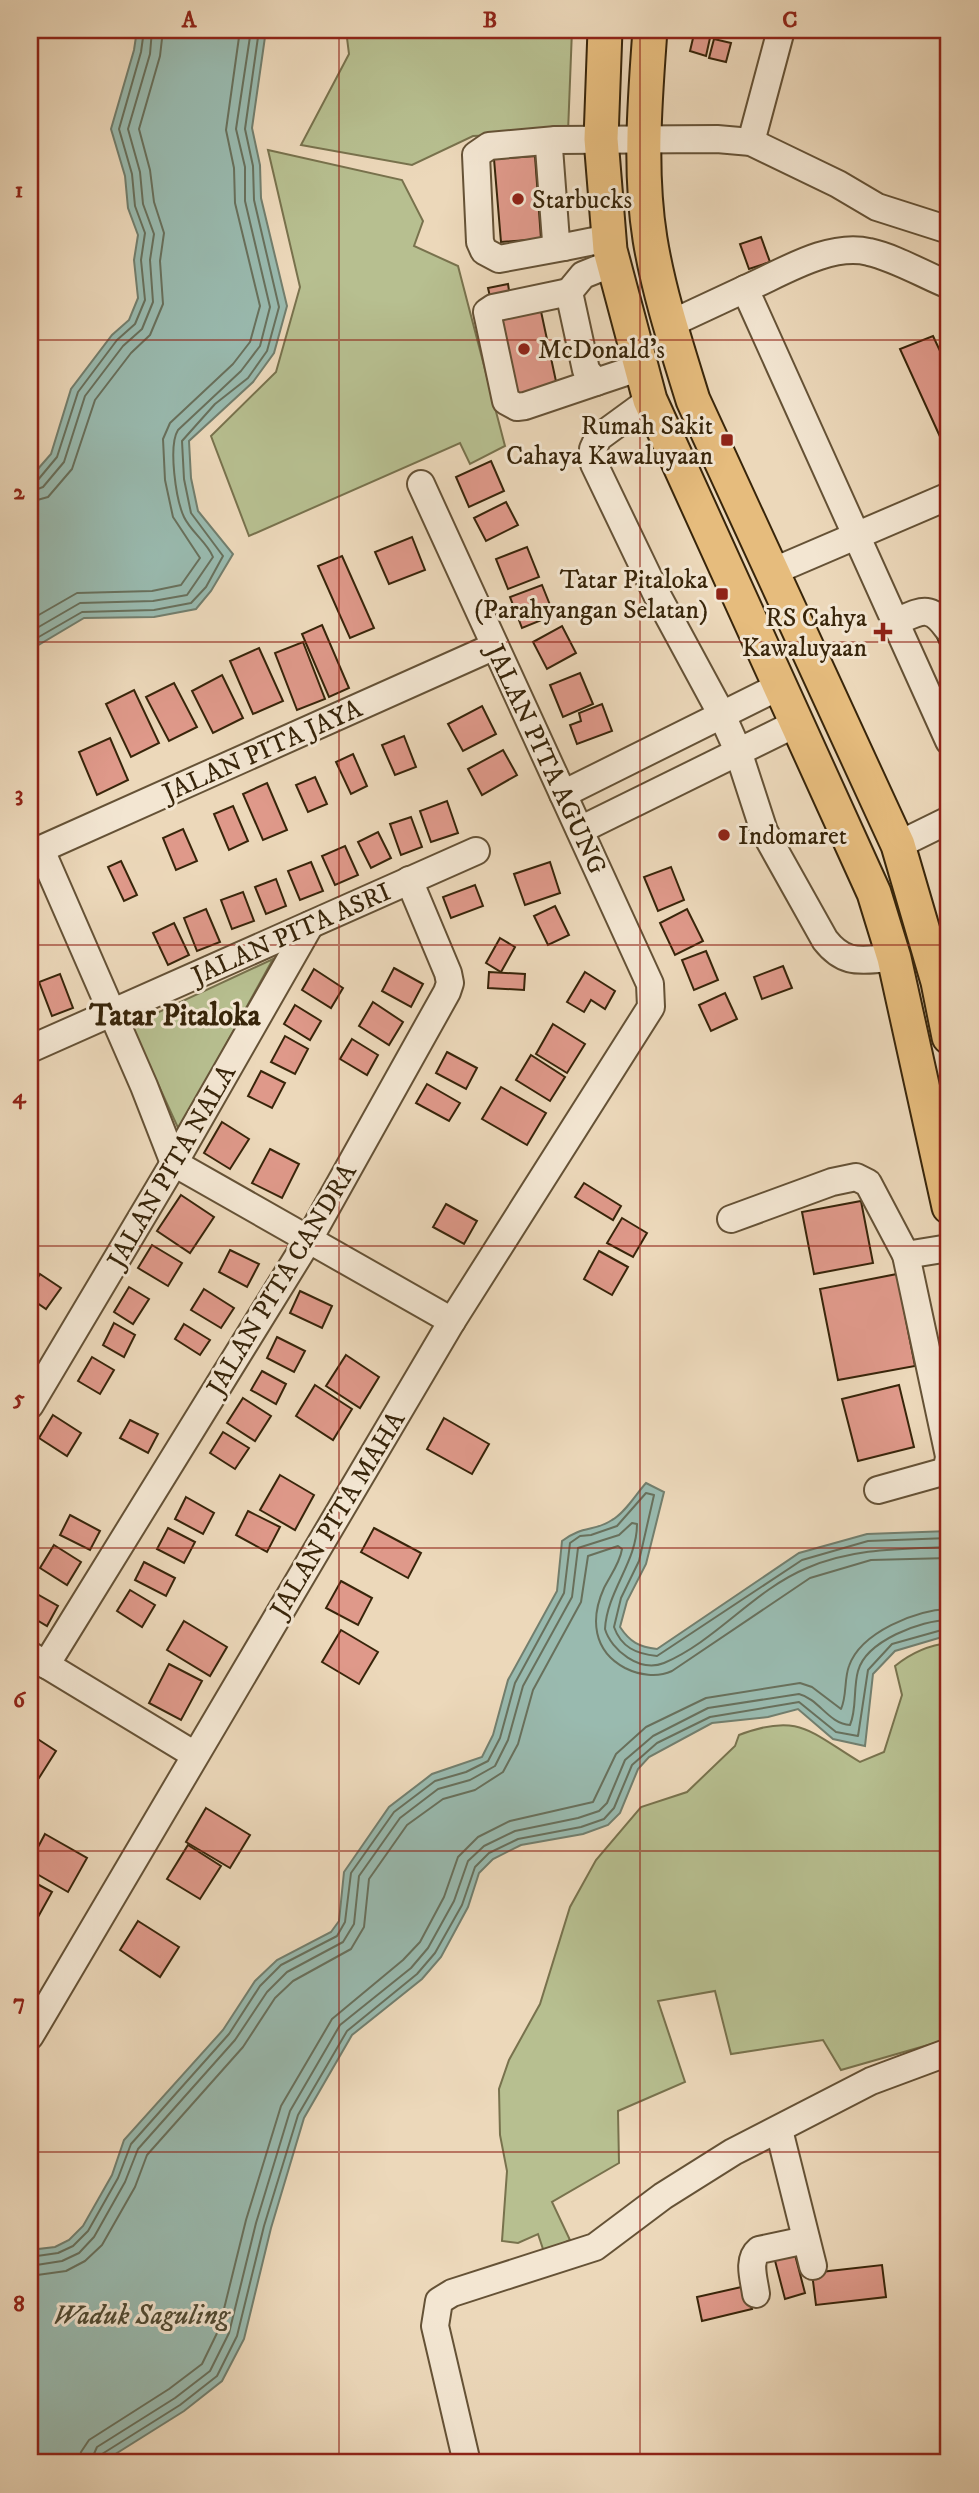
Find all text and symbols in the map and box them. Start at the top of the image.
text: A [181,6,198,35]
text: B [483,6,497,35]
text: C [782,6,798,35]
text: 1 [15,176,23,205]
place label: Starbucks [532,184,632,217]
marker: Starbucks [510,191,526,207]
place label: McDonald's [538,334,665,367]
marker: McDonald's [516,341,532,357]
place label: Rumah Sakit Cahaya Kawaluyaan [506,410,713,473]
marker: Rumah Sakit Cahaya Kawaluyaan [719,432,735,448]
text: 2 [13,478,25,507]
place label: Tatar Pitaloka (Parahyangan Selatan) [474,564,708,627]
marker: Tatar Pitaloka (Parahyangan Selatan) [714,586,730,602]
place label: RS Cahya Kawaluyaan [742,602,867,665]
marker: RS Cahya Kawaluyaan [873,622,893,642]
street label: JALAN PITA AGUNG [477,638,613,880]
street label: JALAN PITA JAYA [156,693,368,811]
text: 3 [15,780,23,809]
place label: Indomaret [738,820,847,853]
marker: Indomaret [716,827,732,843]
street label: JALAN PITA ASRI [185,876,396,994]
district label: Tatar Pitaloka [88,998,262,1035]
street label: JALAN PITA NALA [100,1059,244,1276]
text: 4 [12,1082,27,1111]
street label: JALAN PITA CANDRA [199,1158,365,1403]
text: 5 [12,1384,25,1413]
street label: JALAN PITA MAHA [263,1405,413,1626]
text: 6 [13,1686,27,1715]
text: 7 [13,1988,25,2017]
text: 8 [13,2290,25,2319]
water label: Waduk Saguling [53,2298,232,2333]

